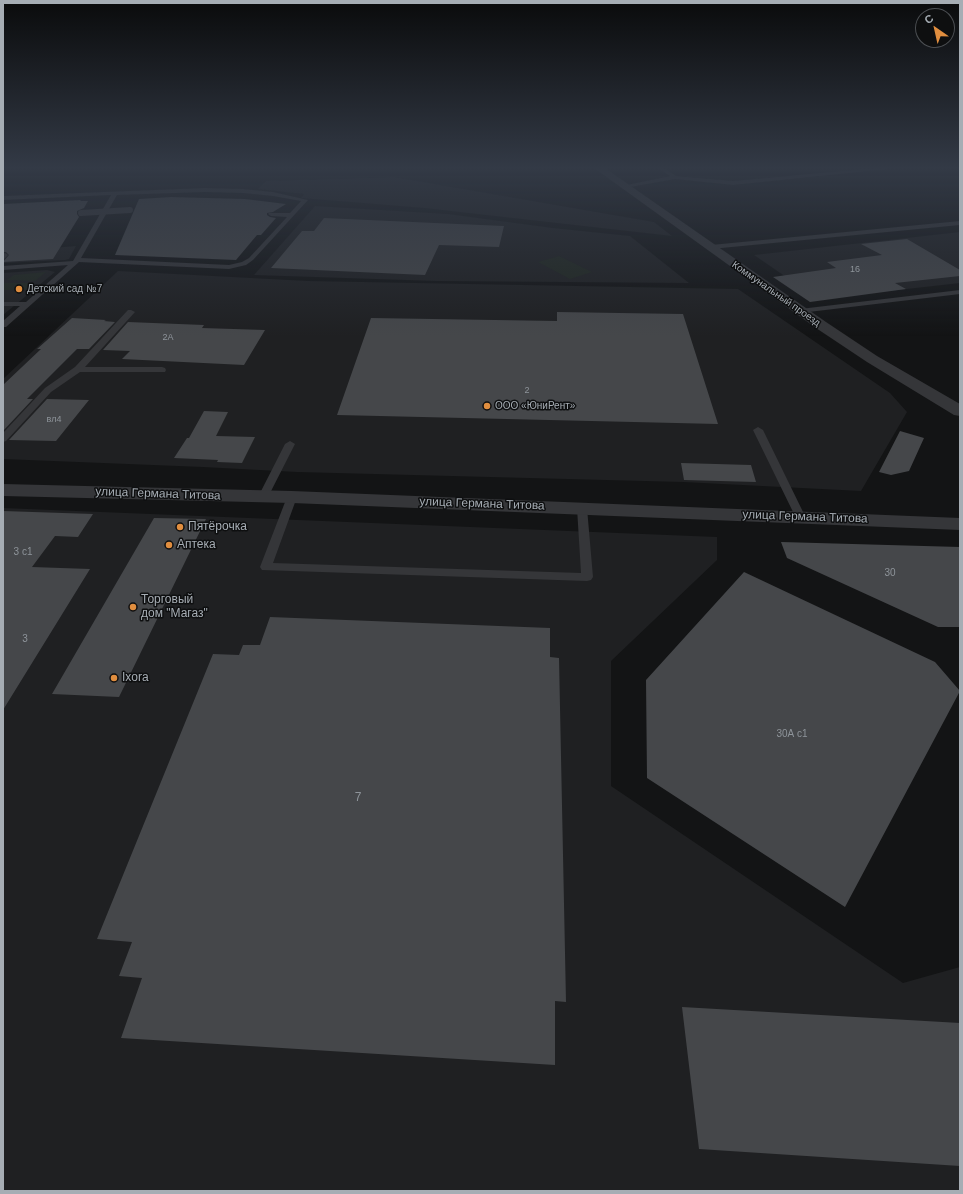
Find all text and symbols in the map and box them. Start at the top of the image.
north arrow [915,8,955,48]
text: С [922,12,935,26]
street label: Коммунальный проезд [729,259,823,329]
house number: 16 [850,265,860,275]
place label: Детский сад №7 [27,283,102,295]
marker: Детский сад №7 [14,284,24,294]
house number: 2А [162,333,174,343]
house number: 2 [524,386,530,396]
place label: ООО «ЮниРент» [495,400,575,412]
marker: ООО «ЮниРент» [482,401,492,411]
house number: вл4 [47,415,61,425]
street label: улица Германа Титова [95,485,221,503]
street label: улица Германа Титова [419,495,545,513]
street label: улица Германа Титова [742,508,868,526]
place label: Пятёрочка [188,520,247,534]
marker: Пятёрочка [175,522,185,532]
place label: Аптека [177,538,216,552]
marker: Аптека [164,540,174,550]
house number: 3 с1 [14,546,32,558]
house number: 30 [884,567,896,579]
place label: Торговый дом "Магаз" [141,593,208,621]
marker: Торговый дом "Магаз" [128,602,138,612]
house number: 3 [22,633,28,645]
place label: Ixora [122,671,149,685]
marker: Ixora [109,673,119,683]
house number: 30А с1 [776,728,808,740]
house number: 7 [355,791,361,805]

